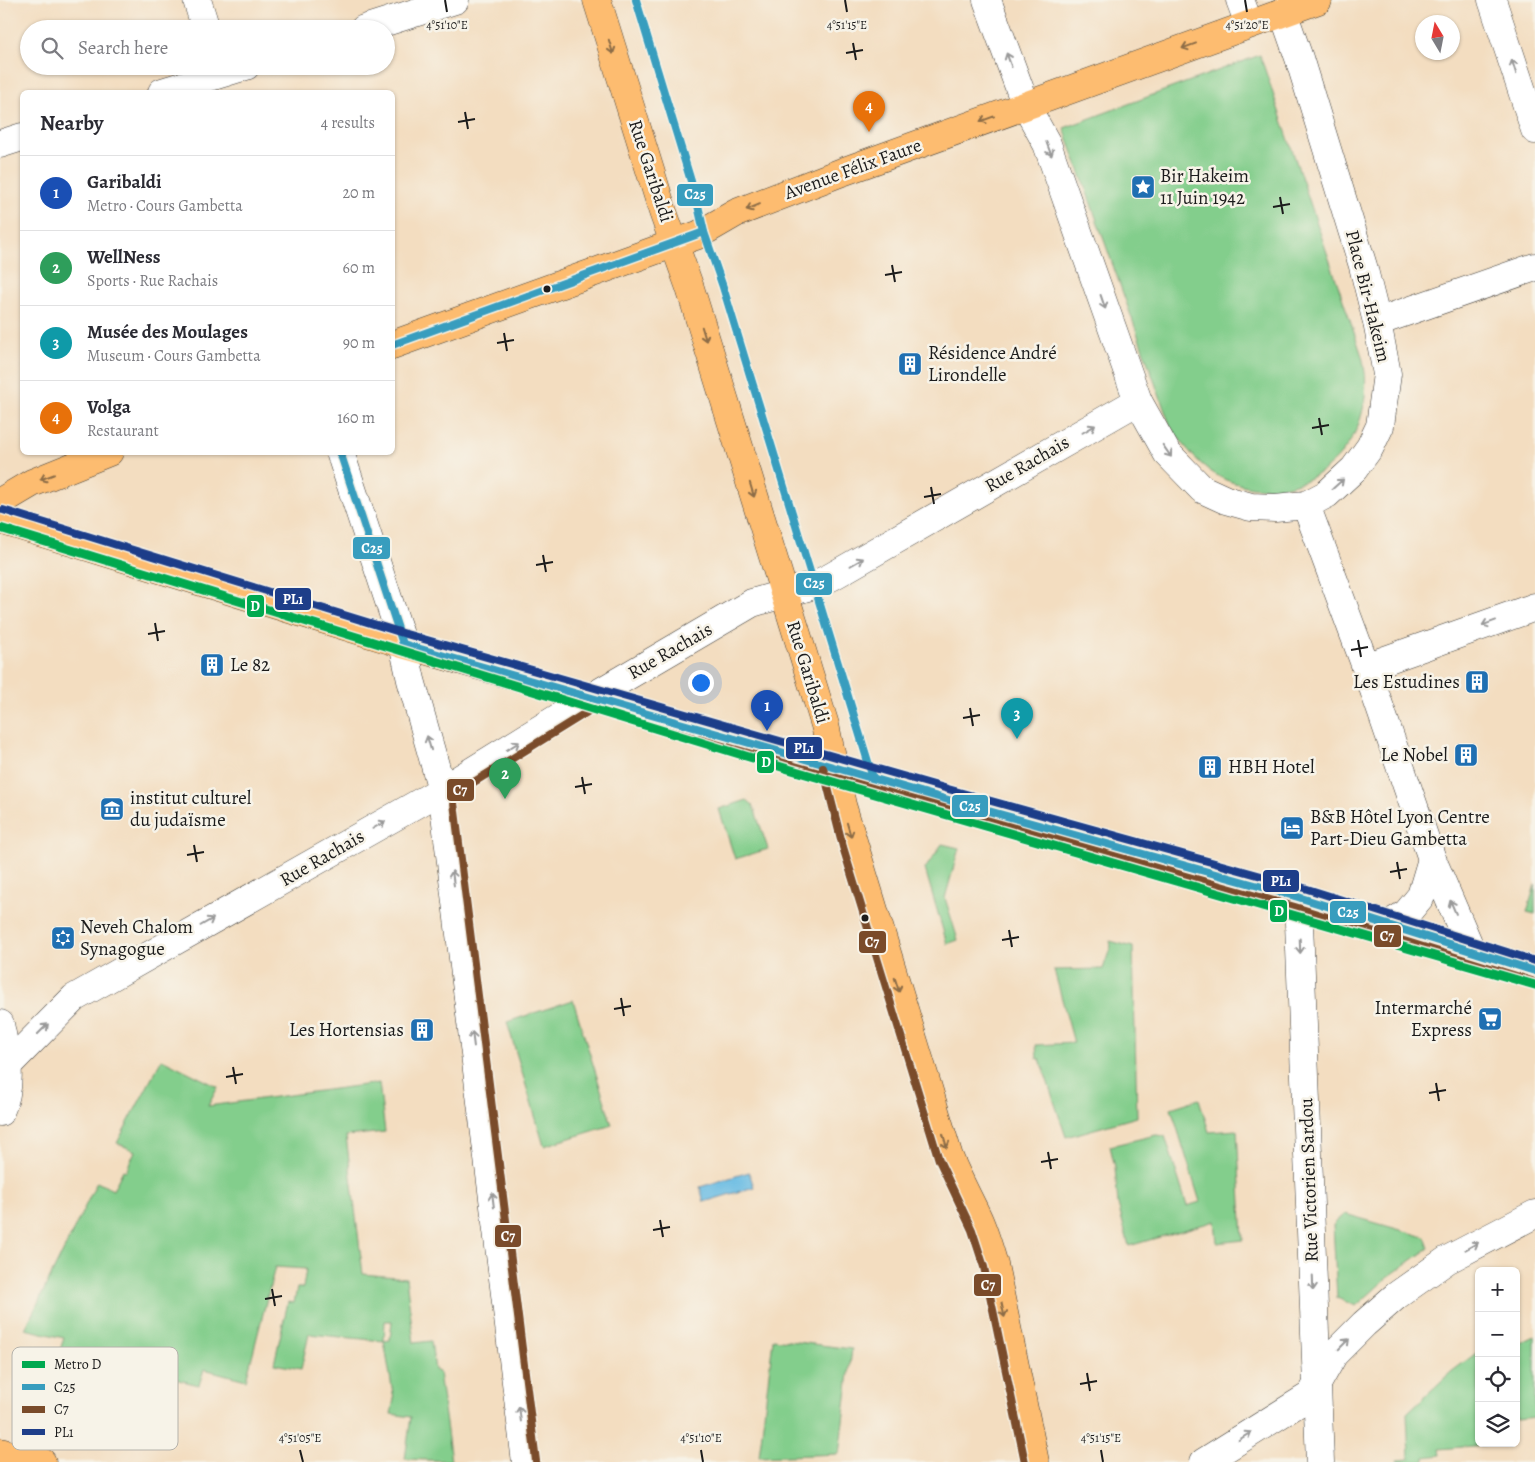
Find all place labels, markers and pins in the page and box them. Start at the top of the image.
pin: 4 [853,91,885,132]
place label: Bir Hakeim 11 Juin 1942 [1160,163,1249,211]
place icon: Bir Hakeim 11 Juin 1942 [1130,174,1156,200]
unlabelled marker [542,284,552,294]
place label: Résidence André Lirondelle [928,340,1057,388]
building icon: Résidence André Lirondelle [897,351,923,377]
building icon: Le 82 [199,652,225,678]
place label: Le 82 [230,652,270,678]
place label: Les Estudines [1353,669,1460,695]
building icon: Les Estudines [1464,669,1490,695]
pin: 1 [751,690,783,731]
pin: 3 [1001,698,1033,739]
place label: Le Nobel [1381,742,1448,768]
building icon: Le Nobel [1453,742,1479,768]
building icon: HBH Hotel [1197,754,1223,780]
place label: HBH Hotel [1228,754,1315,780]
pin: 2 [489,758,521,799]
place label: institut culturel du judaïsme [130,785,252,833]
museum icon: institut culturel du judaïsme [99,796,125,822]
place label: B&B Hôtel Lyon Centre Part-Dieu Gambetta [1310,804,1490,852]
hotel icon: B&B Hôtel Lyon Centre Part-Dieu Gambetta [1279,815,1305,841]
unlabelled marker [860,913,870,923]
place label: Neveh Chalom Synagogue [80,914,193,962]
synagogue icon: Neveh Chalom Synagogue [50,925,76,951]
place label: Intermarché Express [1374,995,1472,1043]
supermarket icon: Intermarché Express [1477,1006,1503,1032]
place label: Les Hortensias [289,1017,404,1043]
building icon: Les Hortensias [409,1017,435,1043]

